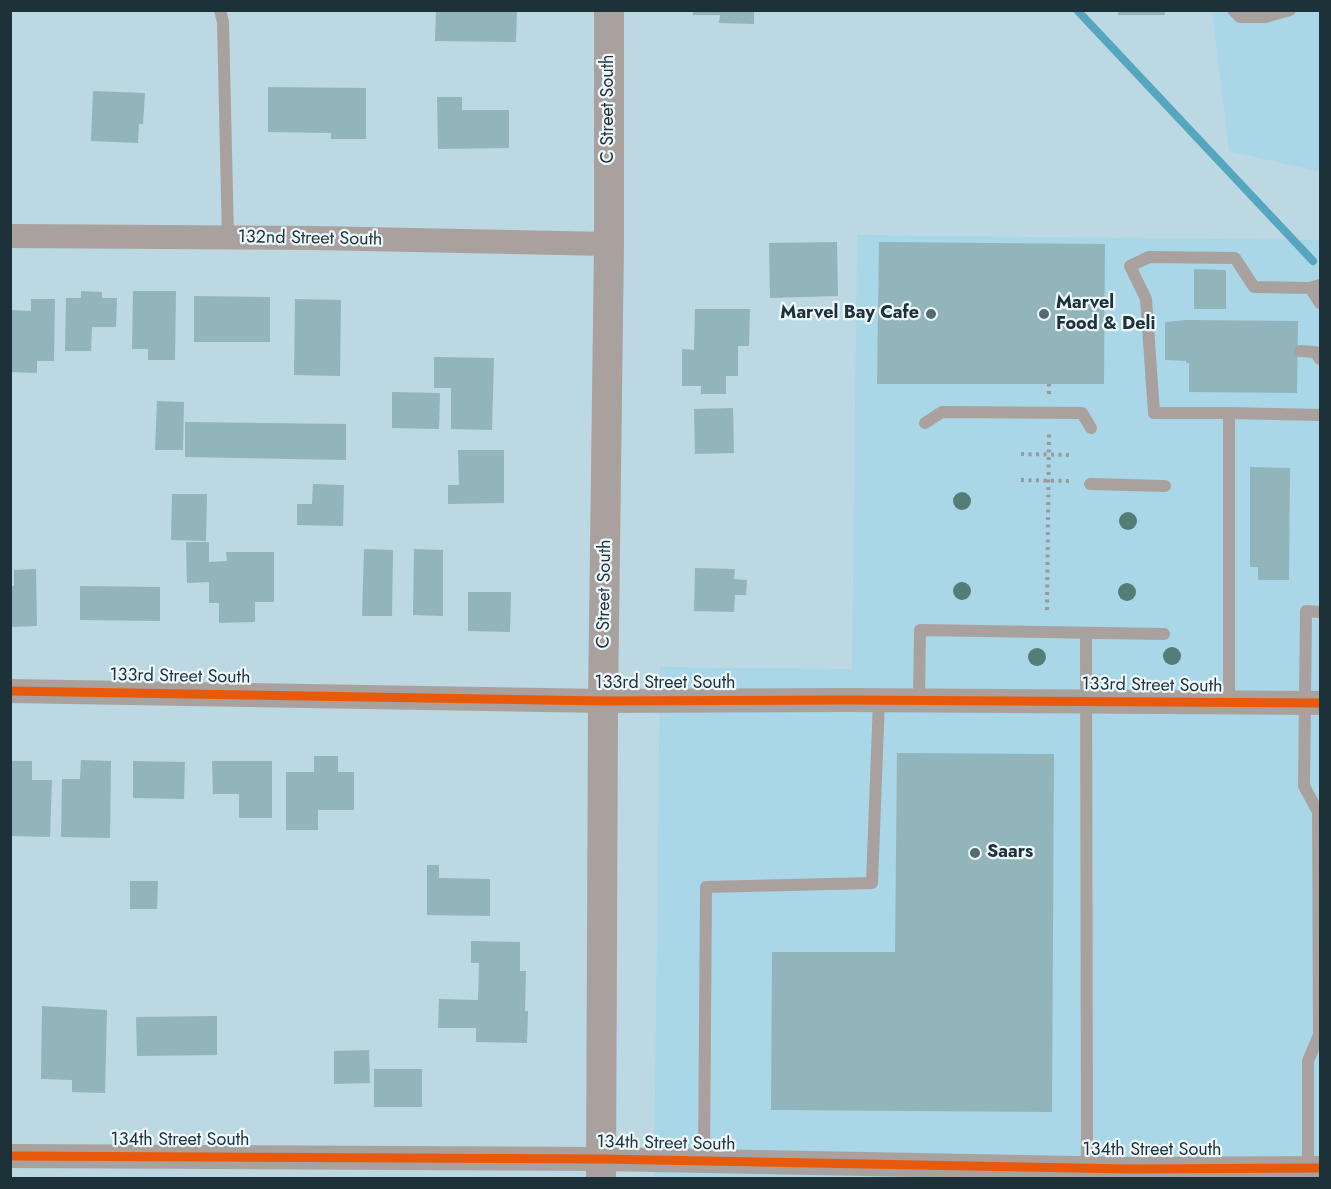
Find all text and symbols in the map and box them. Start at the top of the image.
street label: C Street South [598,55,620,163]
street label: 132nd Street South [238,227,382,251]
place label: Marvel Food & Deli [1056,293,1155,336]
place label: Marvel Bay Cafe [780,303,919,325]
marker: Marvel Bay Cafe [924,307,938,321]
marker: Marvel Food & Deli [1037,307,1051,321]
street label: C Street South [593,539,617,649]
street label: 133rd Street South [109,665,251,689]
street label: 133rd Street South [595,673,735,695]
street label: 133rd Street South [1081,674,1223,698]
place label: Saars [987,842,1033,864]
marker: Saars [968,846,982,860]
street label: 134th Street South [111,1130,249,1152]
street label: 134th Street South [596,1132,736,1156]
street label: 134th Street South [1083,1140,1221,1162]

